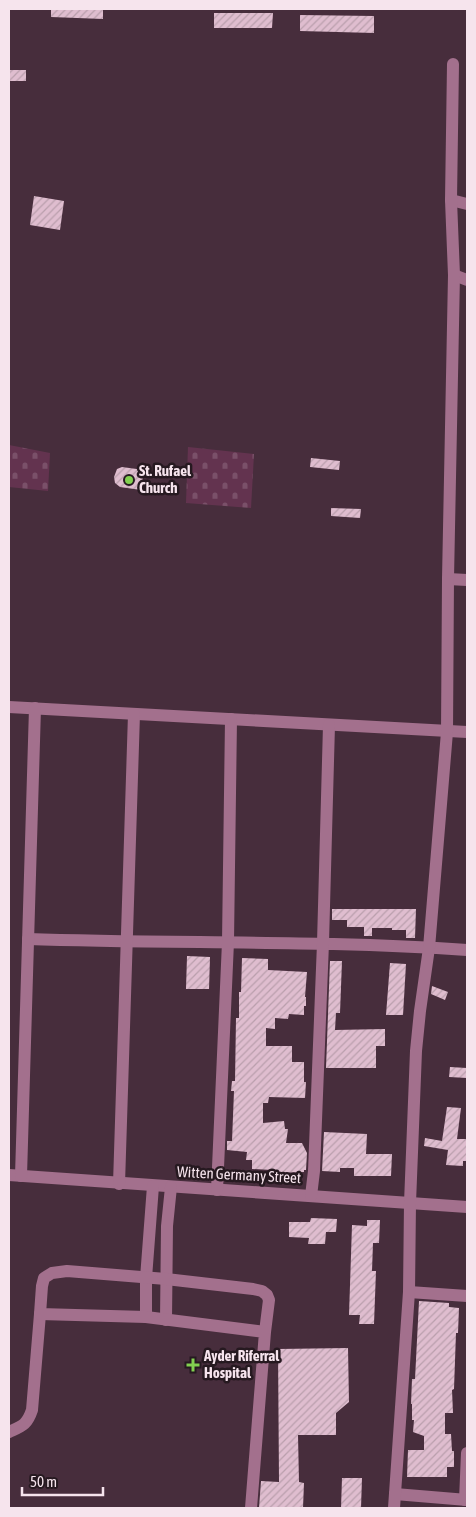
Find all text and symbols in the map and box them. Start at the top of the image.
place label: St. Rufael Church [139,462,192,496]
marker: St. Rufael Church [123,474,135,486]
street label: Witten Germany Street [176,1163,302,1186]
place label: Ayder Riferral Hospital [203,1347,280,1381]
marker: Ayder Riferral Hospital [186,1358,200,1372]
scale bar [22,1464,104,1496]
text: 50 m [30,1473,57,1490]

